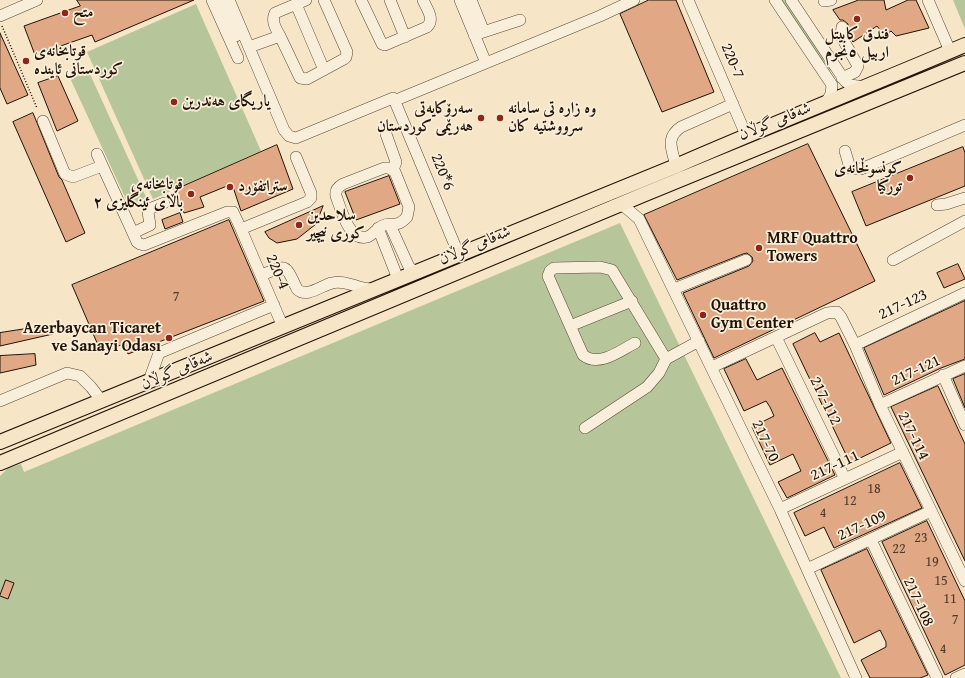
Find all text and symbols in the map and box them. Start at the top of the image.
place label: متح [73,3,93,23]
marker: متح [60,8,70,18]
marker: فندق كابيتل اربيل ٥نجوم [852,14,862,24]
place label: فندق كابيتل اربيل ٥نجوم [825,25,889,63]
street label: 220-7 [716,41,748,81]
place label: قوتابخانەی کوردستانی ئایندە [34,42,123,80]
marker: قوتابخانەی کوردستانی ئایندە [21,56,31,66]
place label: یاریگای هەندرین [182,92,270,112]
marker: یاریگای هەندرین [169,97,179,107]
place label: سەرۆكایەتی هەرێمی كوردستان [377,99,473,137]
place label: وه زاره تى سامانه سرووشتيه كان [508,99,597,137]
street label: شەقامی گوڵان [736,99,814,145]
marker: سەرۆكایەتی هەرێمی كوردستان [476,113,486,123]
marker: وه زاره تى سامانه سرووشتيه كان [495,113,505,123]
street label: 220*6 [426,151,458,193]
place label: کونسوڵخانەی تورکیا [834,159,902,197]
marker: کونسوڵخانەی تورکیا [905,173,915,183]
place label: قوتابخانەی باڵای ئینگلیزی ۲ [93,175,183,213]
place label: ستراتفۆرد [238,177,288,197]
marker: ستراتفۆرد [225,182,235,192]
marker: قوتابخانەی باڵای ئینگلیزی ۲ [186,189,196,199]
place label: سلاحدین كوری نیچیر [307,206,365,244]
marker: سلاحدین كوری نیچیر [294,220,304,230]
street label: شەقامی گوڵان [436,222,514,270]
place label: MRF Quattro Towers [767,229,858,267]
marker: MRF Quattro Towers [754,243,764,253]
street label: 220-4 [261,252,293,292]
street label: 217-123 [876,285,930,325]
house number: 7 [173,289,179,305]
place label: Quattro Gym Center [711,296,794,334]
marker: Quattro Gym Center [698,310,708,320]
place label: Azerbaycan Ticaret ve Sanayi Odası [23,319,161,357]
marker: Azerbaycan Ticaret ve Sanayi Odası [164,333,174,343]
street label: شەقامی گوڵان [138,347,216,395]
street label: 217-121 [889,351,943,391]
street label: 217-112 [805,374,845,428]
street label: 217-114 [893,409,933,463]
street label: 217-70 [747,417,783,465]
street label: 217-111 [808,446,862,486]
house number: 18 [867,481,881,497]
house number: 12 [843,493,857,509]
house number: 4 [820,505,826,521]
street label: 217-109 [835,506,889,546]
house number: 23 [914,530,928,546]
house number: 22 [892,541,906,557]
house number: 19 [925,554,939,570]
house number: 15 [934,573,948,589]
street label: 217-108 [898,575,938,629]
house number: 11 [943,591,957,607]
house number: 7 [952,612,958,628]
house number: 4 [940,641,946,657]

